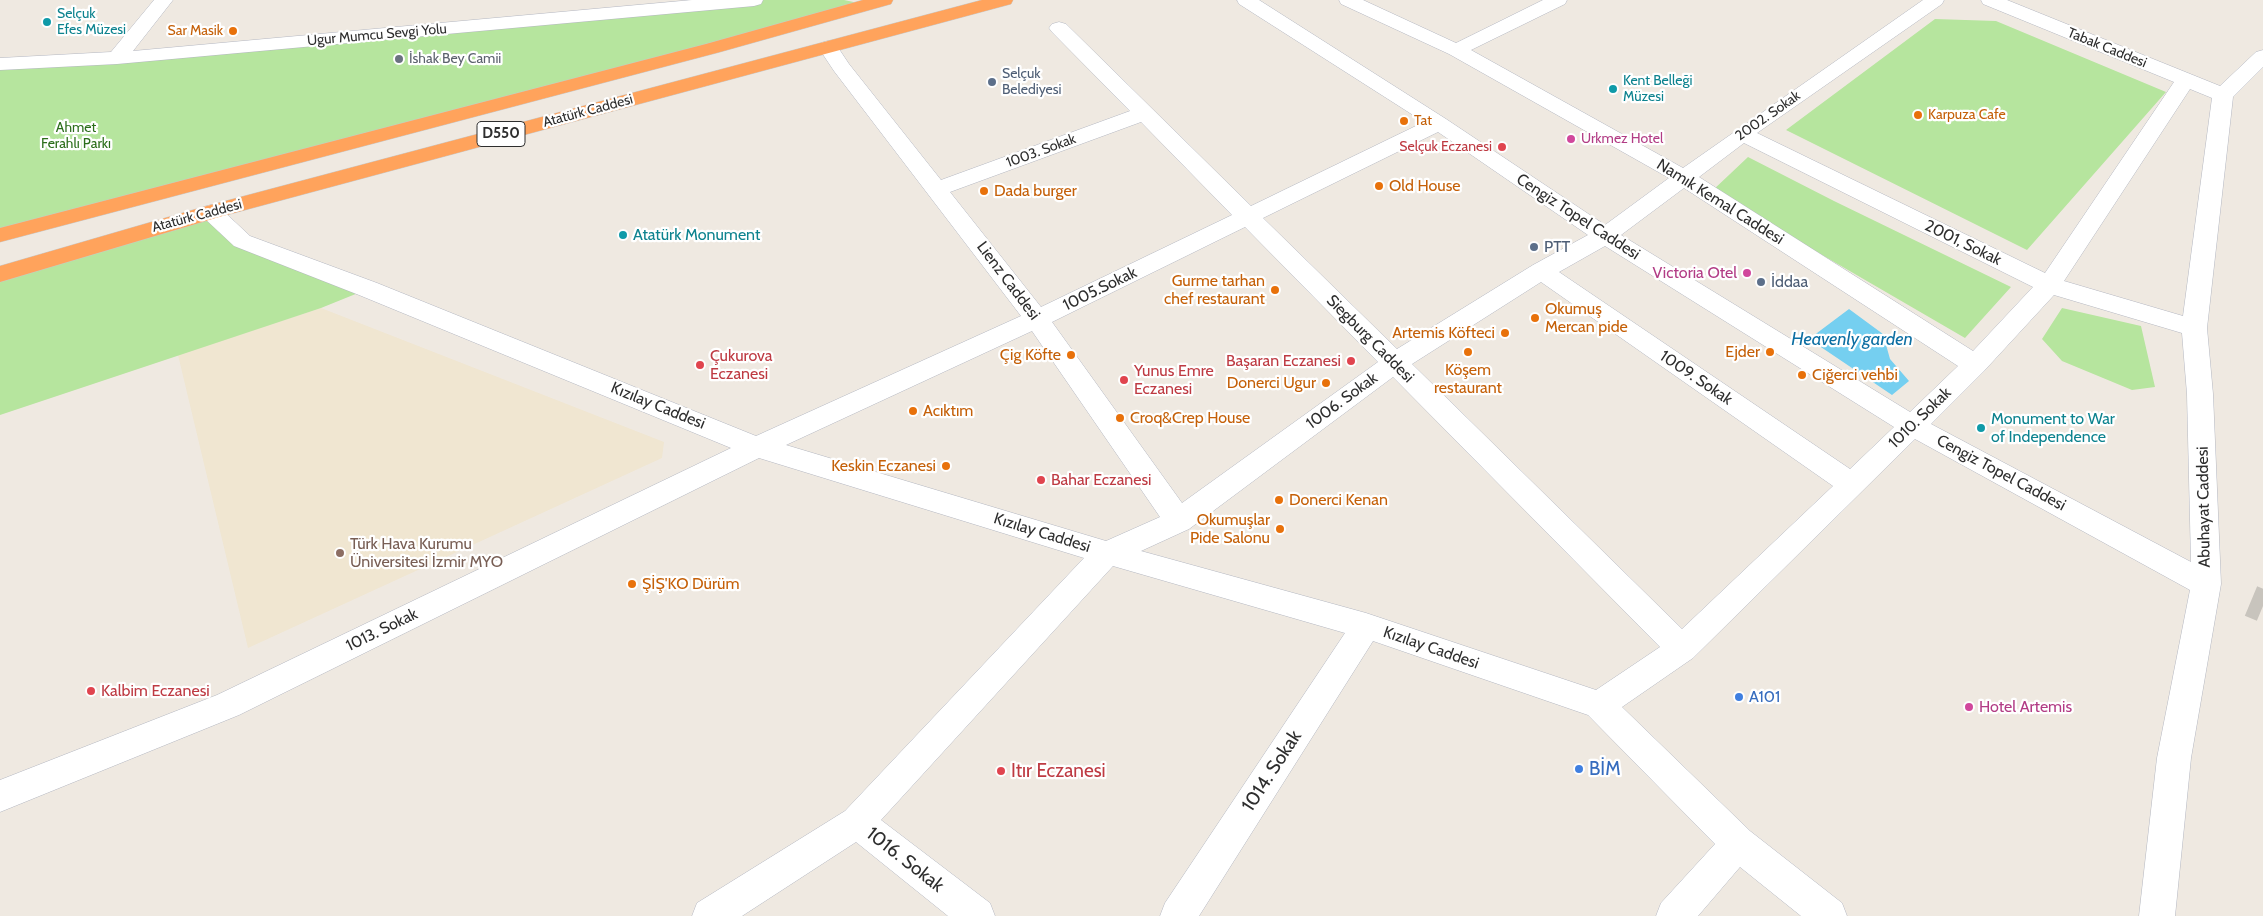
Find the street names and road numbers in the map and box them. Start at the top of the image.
street label: Ugur Mumcu Sevgi Yolu [307,21,447,49]
street label: Tabak Caddesi [2065,24,2149,72]
street label: 2002. Sokak [1732,88,1804,144]
street label: Atatürk Caddesi [541,91,635,131]
road number: D550 [477,122,525,146]
street label: 1003. Sokak [1004,131,1078,171]
street label: Namık Kemal Caddesi [1653,155,1787,249]
street label: Cengiz Topel Caddesi [1513,170,1643,264]
street label: Atatürk Caddesi [150,196,244,236]
street label: 2001, Sokak [1921,216,2005,270]
street label: Lienz Caddesi [972,238,1044,324]
street label: 1005.Sokak [1060,263,1140,315]
street label: Siegburg Caddesi [1322,291,1418,387]
street label: 1009. Sokak [1656,347,1736,409]
street label: 1006. Sokak [1303,369,1381,433]
street label: Kızılay Caddesi [608,378,708,434]
street label: 1010. Sokak [1885,383,1955,453]
street label: Cengiz Topel Caddesi [1933,431,2069,515]
street label: Abuhayat Caddesi [2193,446,2215,568]
street label: Kızılay Caddesi [991,509,1093,557]
street label: 1013. Sokak [343,604,421,656]
street label: Kızılay Caddesi [1381,623,1481,673]
street label: 1014. Sokak [1237,726,1307,816]
street label: 1016. Sokak [862,823,948,897]

